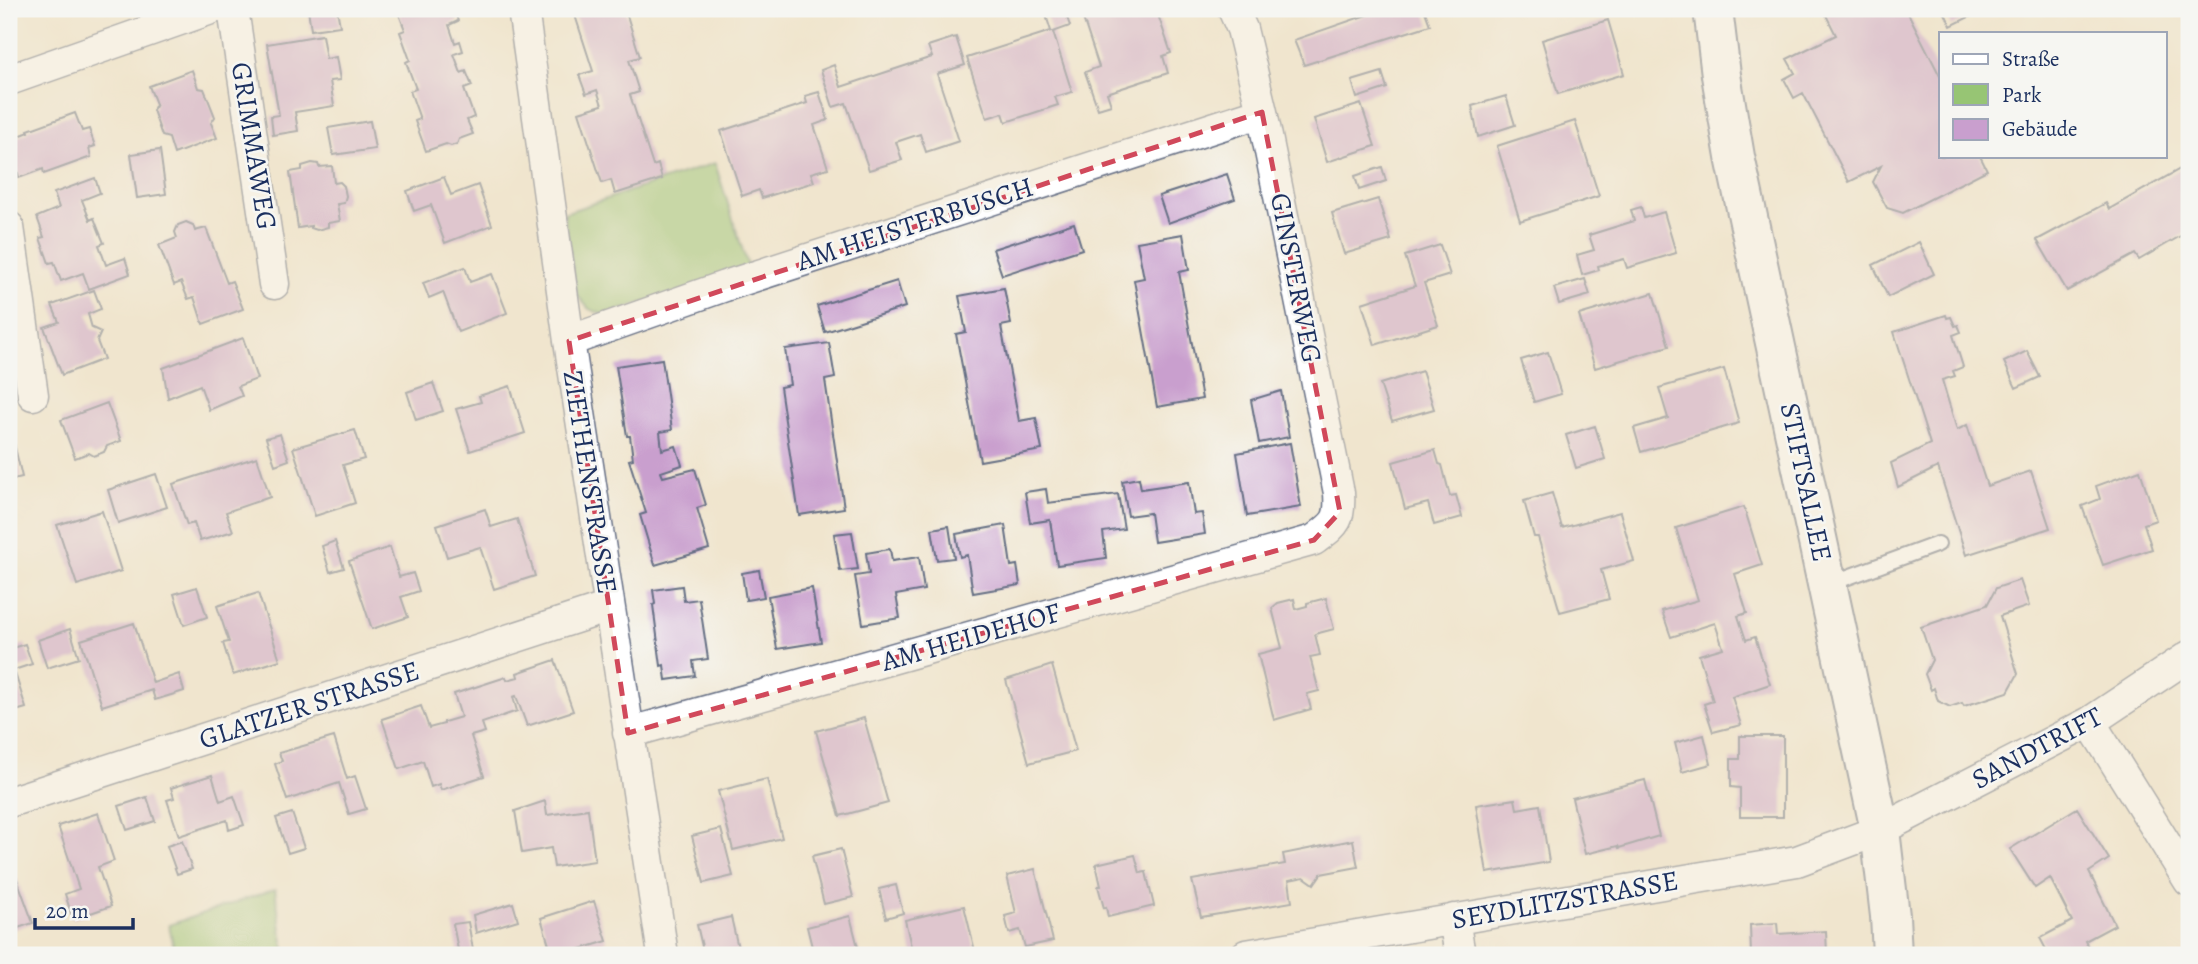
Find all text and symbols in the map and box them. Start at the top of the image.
legend [1939,32,2166,158]
text: Straße [2002,45,2060,73]
street label: GRIMMAWEG [222,59,286,233]
text: Park [2002,81,2042,109]
text: Gebäude [2002,115,2078,143]
street label: AM HEISTERBUSCH [791,168,1038,280]
street label: GINSTERWEG [1261,190,1331,366]
street label: ZIETHENSTRASSE [554,368,626,596]
street label: STIFTSALLEE [1771,399,1841,565]
street label: AM HEIDEHOF [876,593,1065,681]
street label: GLATZER STRASSE [194,651,424,759]
street label: SANDTRIFT [1965,698,2109,798]
street label: SEYDLITZSTRASSE [1449,861,1681,939]
scale bar [35,887,133,931]
text: 20 m [46,897,89,925]

